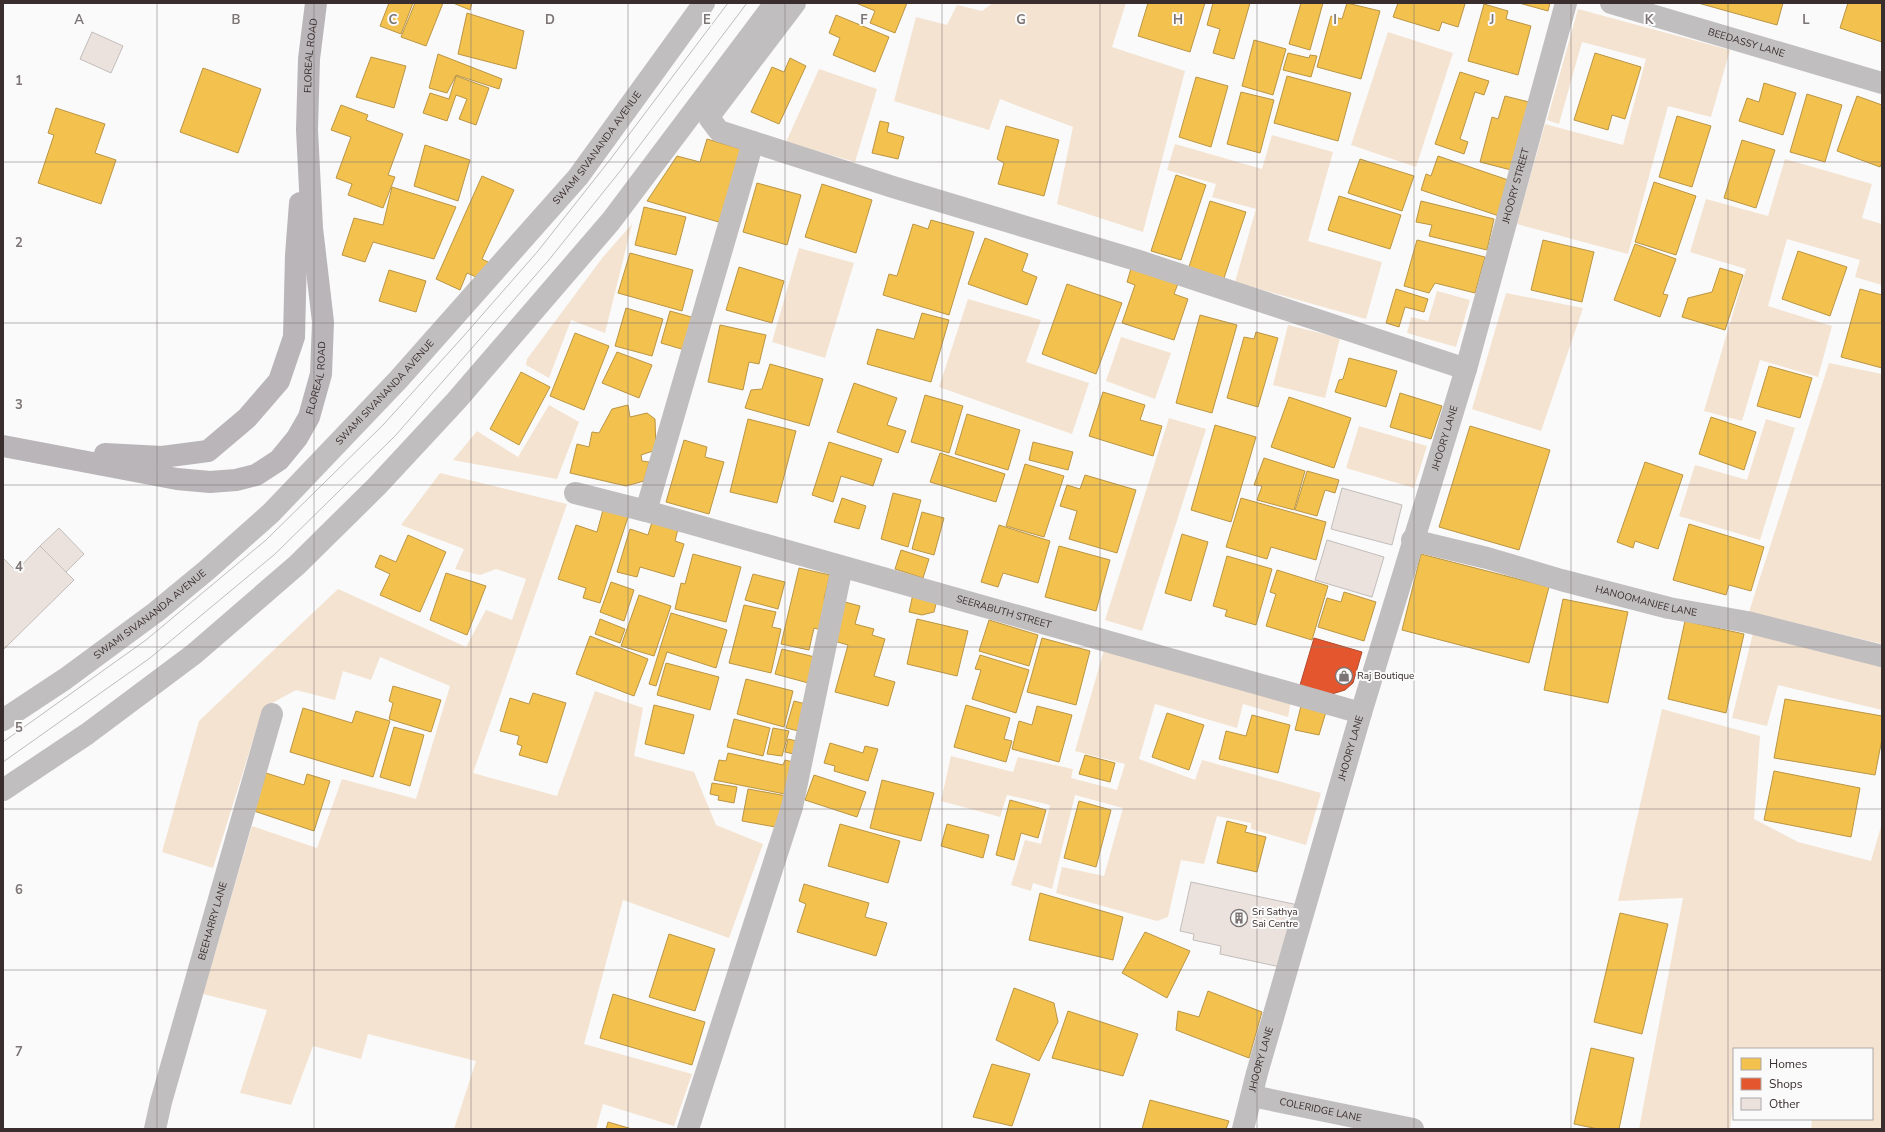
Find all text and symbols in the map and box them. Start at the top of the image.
text: A [74,11,84,29]
text: B [232,11,241,29]
text: C [389,11,398,29]
text: D [545,11,555,29]
text: E [703,11,711,29]
text: F [860,11,868,29]
text: G [1016,11,1026,29]
text: H [1173,11,1183,29]
text: I [1333,11,1337,29]
text: J [1489,11,1494,29]
text: K [1645,11,1654,29]
text: L [1802,11,1810,29]
street label: FLOREAL ROAD [301,17,321,93]
street label: BEEDASSY LANE [1706,25,1786,61]
text: 1 [15,72,23,90]
street label: SWAMI SIVANANDA AVENUE [550,88,645,208]
street label: JHOORY STREET [1499,146,1533,226]
text: 2 [15,234,23,252]
street label: SWAMI SIVANANDA AVENUE [332,337,438,448]
street label: FLOREAL ROAD [303,341,329,416]
text: 3 [15,396,23,414]
street label: JHOORY LANE [1428,404,1461,473]
text: 4 [15,558,23,576]
street label: SWAMI SIVANANDA AVENUE [91,566,209,663]
street label: HANOOMANJEE LANE [1594,582,1698,620]
street label: SEERABUTH STREET [955,592,1053,632]
shop icon: Raj Boutique [1334,666,1354,686]
place label: Raj Boutique [1357,669,1414,683]
street label: JHOORY LANE [1335,714,1367,783]
text: 5 [15,719,23,737]
street label: BEEHARRY LANE [195,880,231,962]
text: 6 [15,881,23,899]
place label: Sri Sathya Sai Centre [1252,905,1298,931]
building icon: Sri Sathya Sai Centre [1229,908,1249,928]
street label: JHOORY LANE [1245,1025,1277,1094]
text: 7 [15,1043,23,1061]
legend [1733,1048,1873,1120]
text: Homes [1769,1056,1807,1072]
text: Shops [1769,1076,1803,1092]
street label: COLERIDGE LANE [1278,1095,1363,1125]
text: Other [1769,1096,1801,1112]

